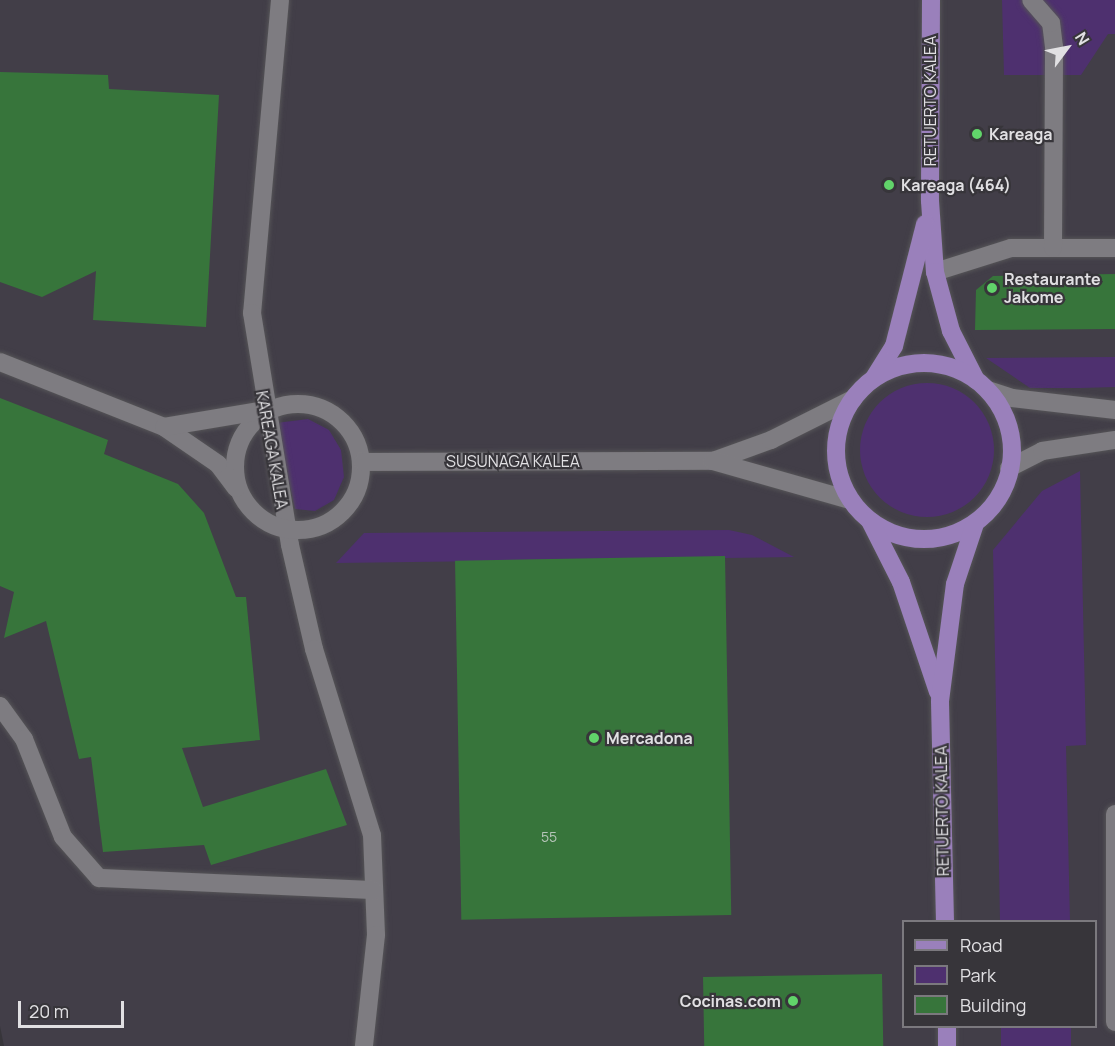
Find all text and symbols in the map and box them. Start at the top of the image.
north arrow [1037,18,1097,78]
text: N [1070,28,1095,49]
street label: RETUERTO KALEA [920,36,940,166]
place label: Kareaga [989,124,1053,144]
marker: Kareaga [970,127,984,141]
place label: Kareaga (464) [901,175,1011,195]
marker: Kareaga (464) [882,178,896,192]
place label: Restaurante Jakome [1004,269,1101,307]
marker: Restaurante Jakome [985,281,999,295]
street label: KAREAGA KALEA [252,389,292,511]
street label: SUSUNAGA KALEA [446,451,580,471]
place label: Mercadona [606,728,693,748]
marker: Mercadona [587,731,601,745]
street label: RETUERTO KALEA [931,746,953,876]
house number: 55 [541,829,557,845]
legend [902,920,1097,1028]
text: Road [960,933,1003,957]
text: Park [960,963,996,987]
scale bar [21,989,128,1027]
place label: Cocinas.com [680,991,781,1011]
text: Building [960,993,1026,1017]
marker: Cocinas.com [786,994,800,1008]
text: 20 m [29,999,69,1023]

